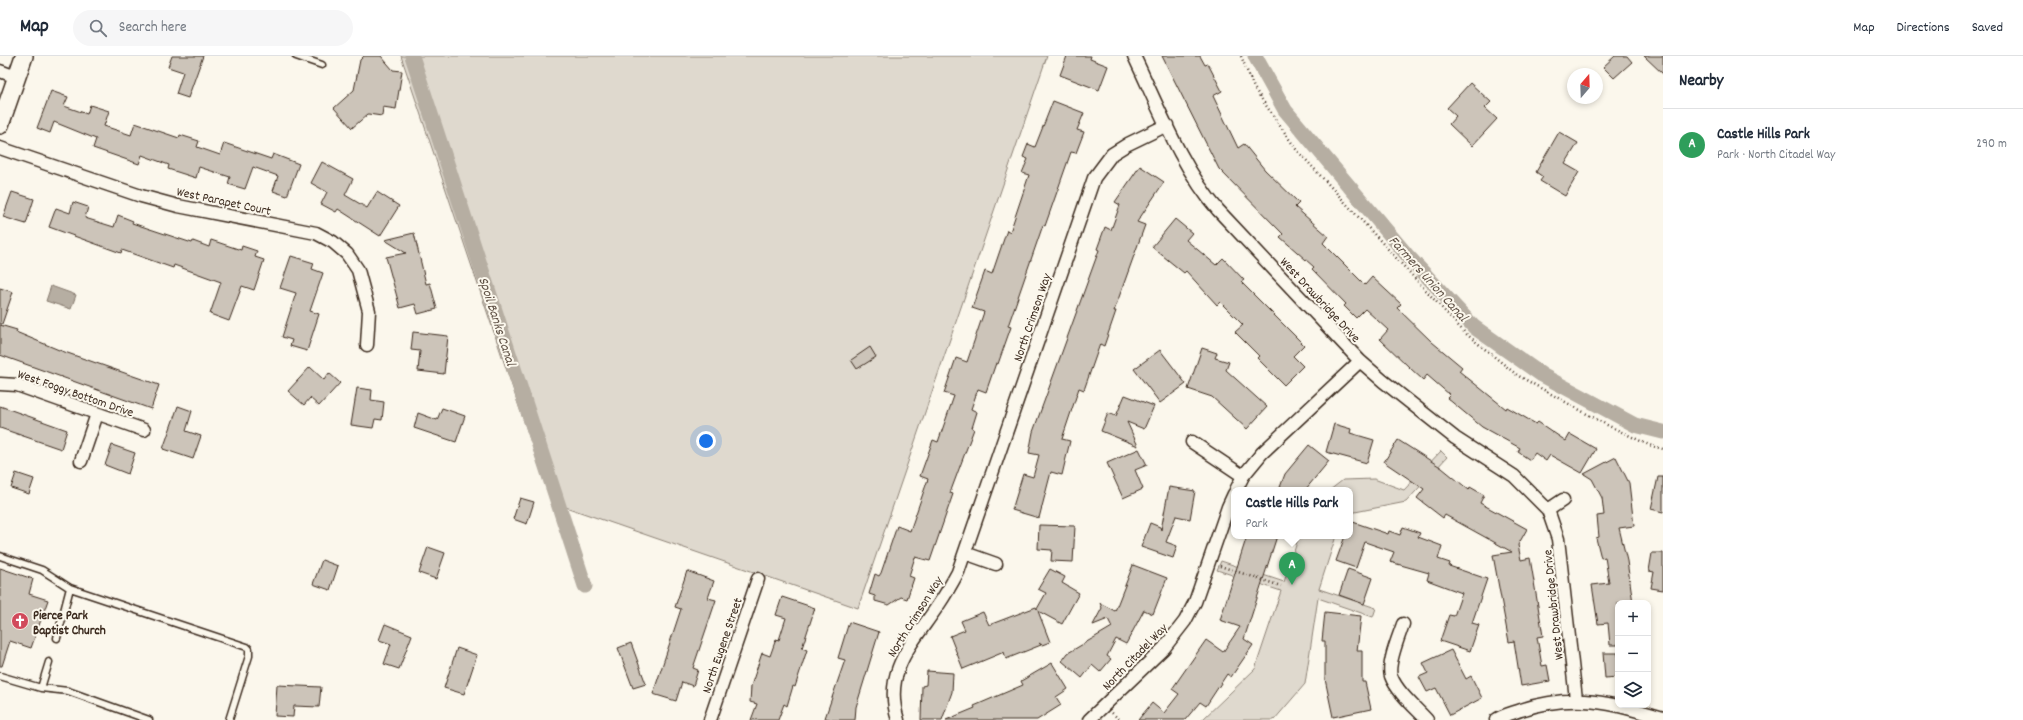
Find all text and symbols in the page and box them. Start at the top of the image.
search box [73,10,353,46]
text: Map [20,14,49,41]
icon: search [87,17,109,39]
text: Search here [119,17,187,39]
text: Map [1853,18,1875,38]
text: Directions [1897,18,1950,38]
text: Saved [1972,18,2003,38]
north arrow [1567,68,1603,104]
text: Nearby [1679,70,1723,94]
text: Castle Hills Park [1717,124,1810,146]
text: A [1688,135,1696,154]
text: 290 m [1976,135,2007,154]
text: Park · North Citadel Way [1717,146,1835,165]
street label: West Parapet Court [174,183,273,222]
water label: Farmers Union Canal [1383,232,1473,328]
street label: West Drawbridge Drive [1274,254,1364,348]
street label: North Crimson Way [1009,270,1058,365]
water label: Spoil Banks Canal [472,275,520,370]
street label: West Foggy Bottom Drive [14,366,136,423]
your location [696,431,716,451]
popup [1231,487,1353,539]
text: Castle Hills Park [1246,493,1338,515]
text: Park [1246,515,1268,534]
street label: West Drawbridge Drive [1539,548,1570,661]
pin: A [1279,552,1305,585]
street label: North Crimson Way [884,573,949,662]
street label: North Eugene Street [698,595,749,696]
map controls [1615,600,1651,708]
button: + [1615,600,1651,636]
place label: Pierce Park Baptist Church [33,607,106,641]
church icon: Pierce Park Baptist Church [10,611,30,631]
street label: North Citadel Way [1099,619,1173,696]
button: − [1615,636,1651,672]
button: layers [1615,672,1651,708]

